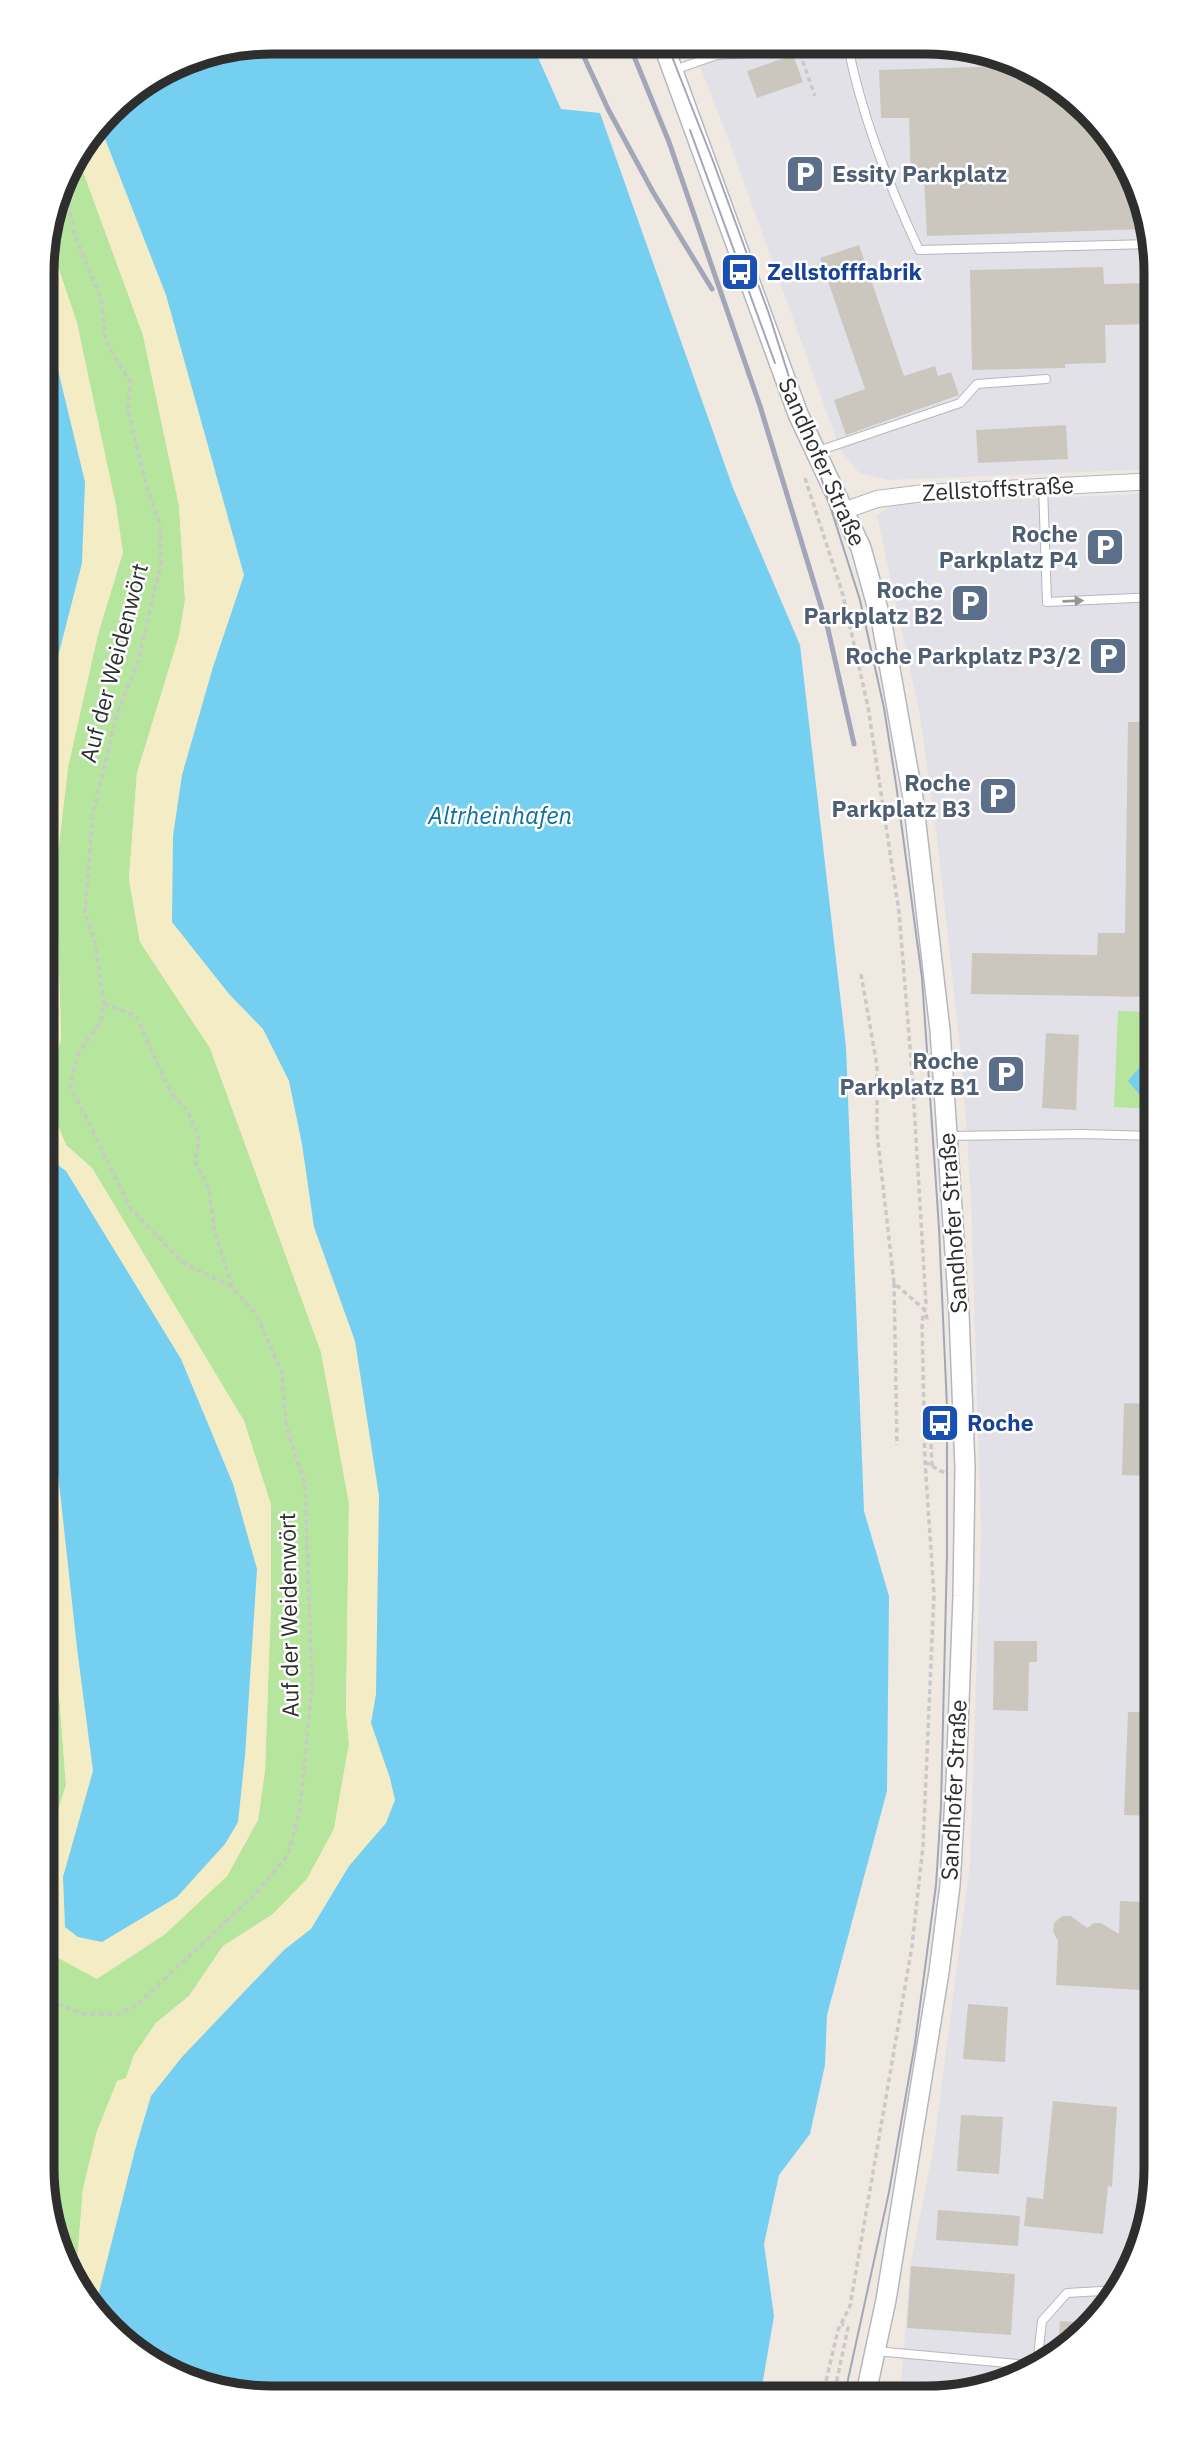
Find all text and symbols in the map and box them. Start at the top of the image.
parking icon: Essity Parkplatz [784,153,826,195]
place label: Essity Parkplatz [832,158,1007,188]
bus stop icon: Zellstofffabrik [719,251,761,293]
place label: Zellstofffabrik [767,256,923,286]
street label: Sandhofer Straße [772,373,873,550]
street label: Zellstoffstraße [921,469,1075,507]
place label: Roche Parkplatz P4 [939,518,1078,574]
parking icon: Roche Parkplatz P4 [1084,526,1126,568]
street label: Auf der Weidenwört [72,560,154,766]
place label: Roche Parkplatz B2 [803,574,943,630]
parking icon: Roche Parkplatz B2 [949,582,991,624]
one-way arrow [1062,595,1084,606]
parking icon: Roche Parkplatz P3/2 [1087,635,1129,677]
place label: Roche Parkplatz P3/2 [845,640,1081,670]
place label: Roche Parkplatz B3 [831,767,971,823]
parking icon: Roche Parkplatz B3 [977,775,1019,817]
water label: Altrheinhafen [427,799,572,831]
place label: Roche Parkplatz B1 [839,1045,979,1101]
parking icon: Roche Parkplatz B1 [985,1053,1027,1095]
street label: Sandhofer Straße [931,1132,973,1314]
bus stop icon: Roche [919,1402,961,1444]
place label: Roche [967,1407,1034,1437]
street label: Auf der Weidenwört [271,1512,305,1718]
street label: Sandhofer Straße [933,1699,973,1881]

